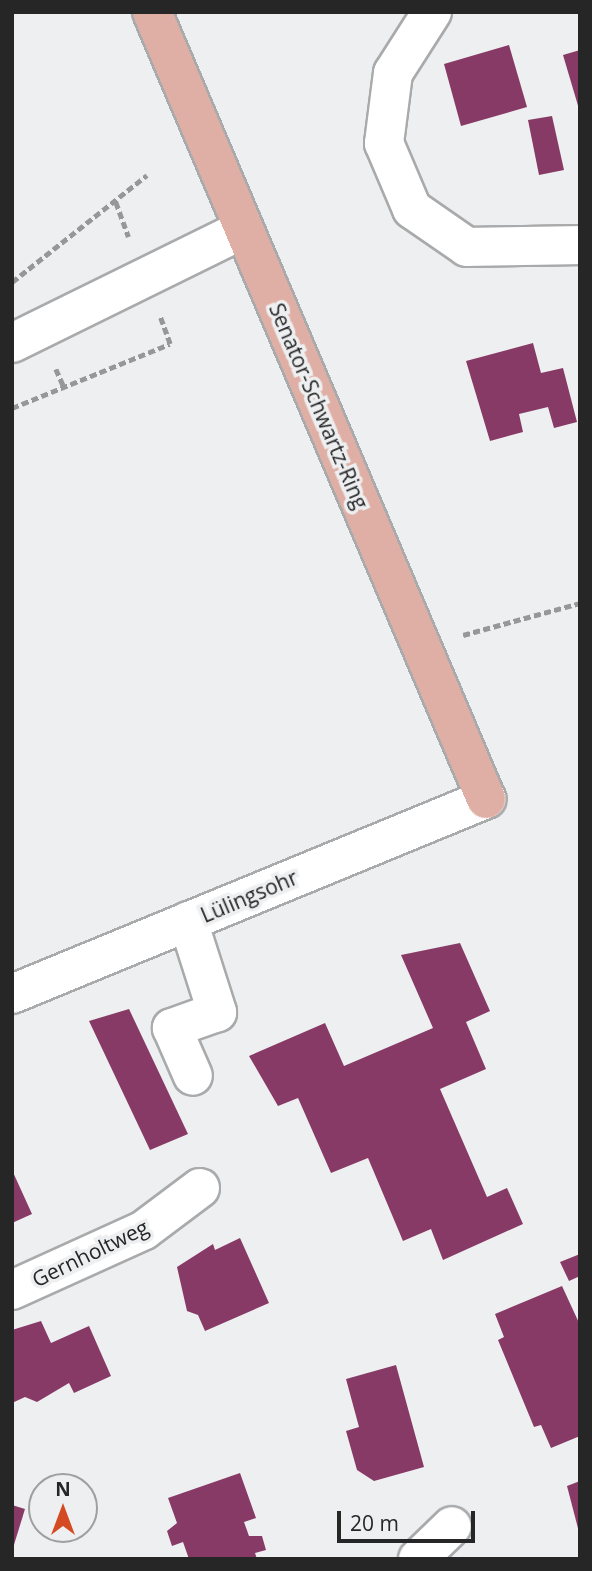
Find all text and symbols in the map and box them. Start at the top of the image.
street label: Senator-Schwartz-Ring [264,299,374,513]
street label: Lülingsohr [197,864,301,928]
street label: Gernholtweg [28,1214,152,1292]
north arrow [28,1473,98,1543]
text: N [55,1476,71,1502]
scale bar [340,1498,478,1542]
text: 20 m [350,1509,399,1537]

